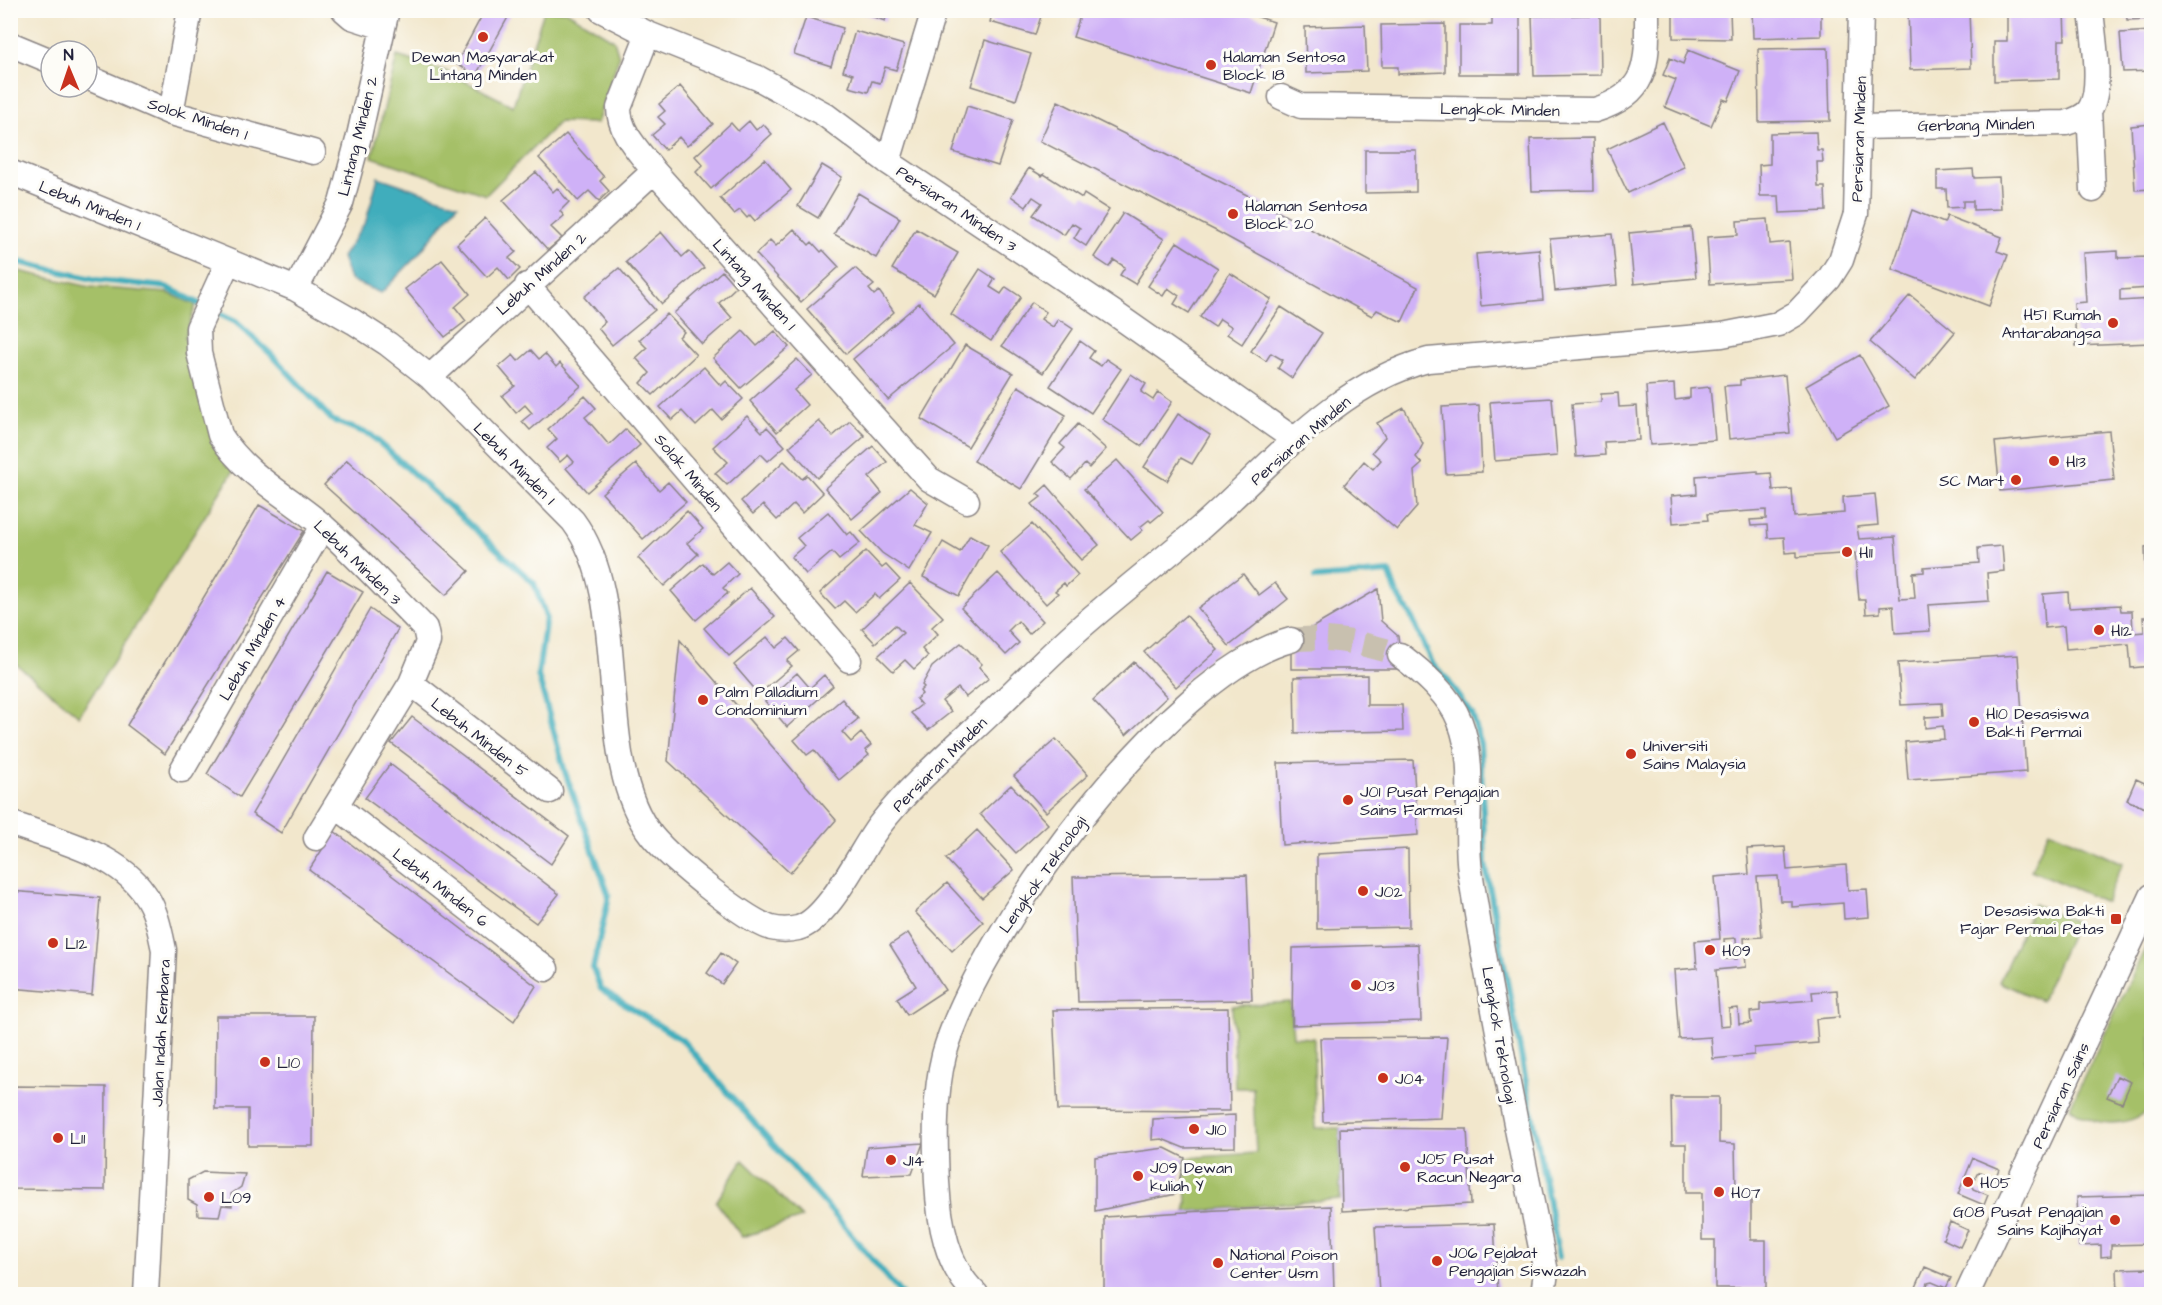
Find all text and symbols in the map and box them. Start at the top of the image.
marker: Dewan Masyarakat Lintang Minden [476,30,490,44]
north arrow [39,39,99,99]
text: N [63,44,74,66]
place label: Dewan Masyarakat Lintang Minden [412,46,555,87]
place label: Halaman Sentosa Block 18 [1223,46,1345,86]
marker: Halaman Sentosa Block 18 [1204,58,1218,72]
street label: Lintang Minden 2 [332,74,384,199]
street label: Persiaran Minden [1846,76,1872,202]
street label: Solok Minden 1 [145,92,251,145]
street label: Lengkok Minden [1440,98,1560,123]
street label: Gerbang Minden [1917,113,2035,138]
street label: Persiaran Minden 3 [892,160,1021,257]
street label: Lebuh Minden 1 [35,175,144,236]
place label: Halaman Sentosa Block 20 [1245,195,1367,235]
marker: Halaman Sentosa Block 20 [1226,207,1240,221]
street label: Lebuh Minden 2 [491,227,592,320]
street label: Lintang Minden 1 [707,234,801,336]
place label: H51 Rumah Antarabangsa [2002,304,2101,345]
marker: H51 Rumah Antarabangsa [2106,316,2120,330]
street label: Persiaran Minden [1246,391,1355,490]
street label: Lebuh Minden 1 [468,418,560,510]
street label: Solok Minden [649,429,727,516]
place label: H13 [2066,451,2086,473]
marker: H13 [2047,454,2061,468]
place label: SC Mart [1939,470,2005,492]
marker: SC Mart [2009,473,2023,487]
street label: Lebuh Minden 3 [309,515,406,610]
place label: H11 [1859,542,1873,564]
marker: H11 [1840,545,1854,559]
street label: Lebuh Minden 4 [214,592,292,705]
place label: H12 [2111,620,2132,642]
marker: H12 [2092,623,2106,637]
place label: Palm Palladium Condominium [715,681,818,721]
street label: Lebuh Minden 5 [426,693,533,783]
marker: Palm Palladium Condominium [696,693,710,707]
place label: H10 Desasiswa Bakti Permai [1986,703,2089,743]
street label: Persiaran Minden [887,712,992,817]
marker: H10 Desasiswa Bakti Permai [1967,715,1981,729]
place label: Universiti Sains Malaysia [1643,735,1746,776]
marker: Universiti Sains Malaysia [1624,747,1638,761]
place label: J01 Pusat Pengajian Sains Farmasi [1360,781,1499,821]
marker: J01 Pusat Pengajian Sains Farmasi [1341,793,1355,807]
street label: Lengkok Teknologi [994,811,1093,938]
street label: Lebuh Minden 6 [388,843,493,932]
place label: J02 [1375,881,1403,903]
marker: J02 [1356,884,1370,898]
place label: Desasiswa Bakti Fajar Permai Petas [1960,900,2105,940]
marker: Desasiswa Bakti Fajar Permai Petas [2109,912,2123,926]
place label: L12 [65,933,87,955]
marker: L12 [46,936,60,950]
place label: H09 [1722,940,1751,962]
marker: H09 [1703,943,1717,957]
street label: Jalan Indah Kembara [146,959,176,1107]
street label: Lengkok Teknologi [1475,965,1522,1106]
place label: J03 [1368,975,1395,997]
marker: J03 [1349,978,1363,992]
street label: Persiaran Sains [2027,1039,2095,1152]
place label: L10 [277,1052,300,1074]
marker: L10 [258,1055,272,1069]
place label: J04 [1395,1068,1425,1090]
marker: J04 [1376,1071,1390,1085]
place label: J10 [1206,1119,1227,1141]
marker: J10 [1187,1122,1201,1136]
place label: L11 [70,1128,85,1150]
marker: L11 [51,1131,65,1145]
place label: J05 Pusat Racun Negara [1417,1148,1521,1189]
place label: J14 [903,1150,925,1172]
marker: J14 [884,1153,898,1167]
place label: J09 Dewan kuliah Y [1150,1157,1232,1197]
marker: J05 Pusat Racun Negara [1398,1160,1412,1174]
marker: J09 Dewan kuliah Y [1131,1169,1145,1183]
place label: H05 [1980,1172,2012,1194]
marker: H05 [1961,1175,1975,1189]
place label: H07 [1731,1182,1761,1204]
marker: H07 [1712,1185,1726,1199]
place label: L09 [221,1187,251,1209]
marker: L09 [202,1190,216,1204]
place label: G08 Pusat Pengajian Sains Kajihayat [1953,1201,2104,1242]
marker: G08 Pusat Pengajian Sains Kajihayat [2108,1213,2122,1227]
place label: J06 Pejabat Pengajian Siswazah [1449,1242,1586,1283]
place label: National Poison Center Usm [1230,1244,1338,1284]
marker: J06 Pejabat Pengajian Siswazah [1430,1254,1444,1268]
marker: National Poison Center Usm [1211,1256,1225,1270]

